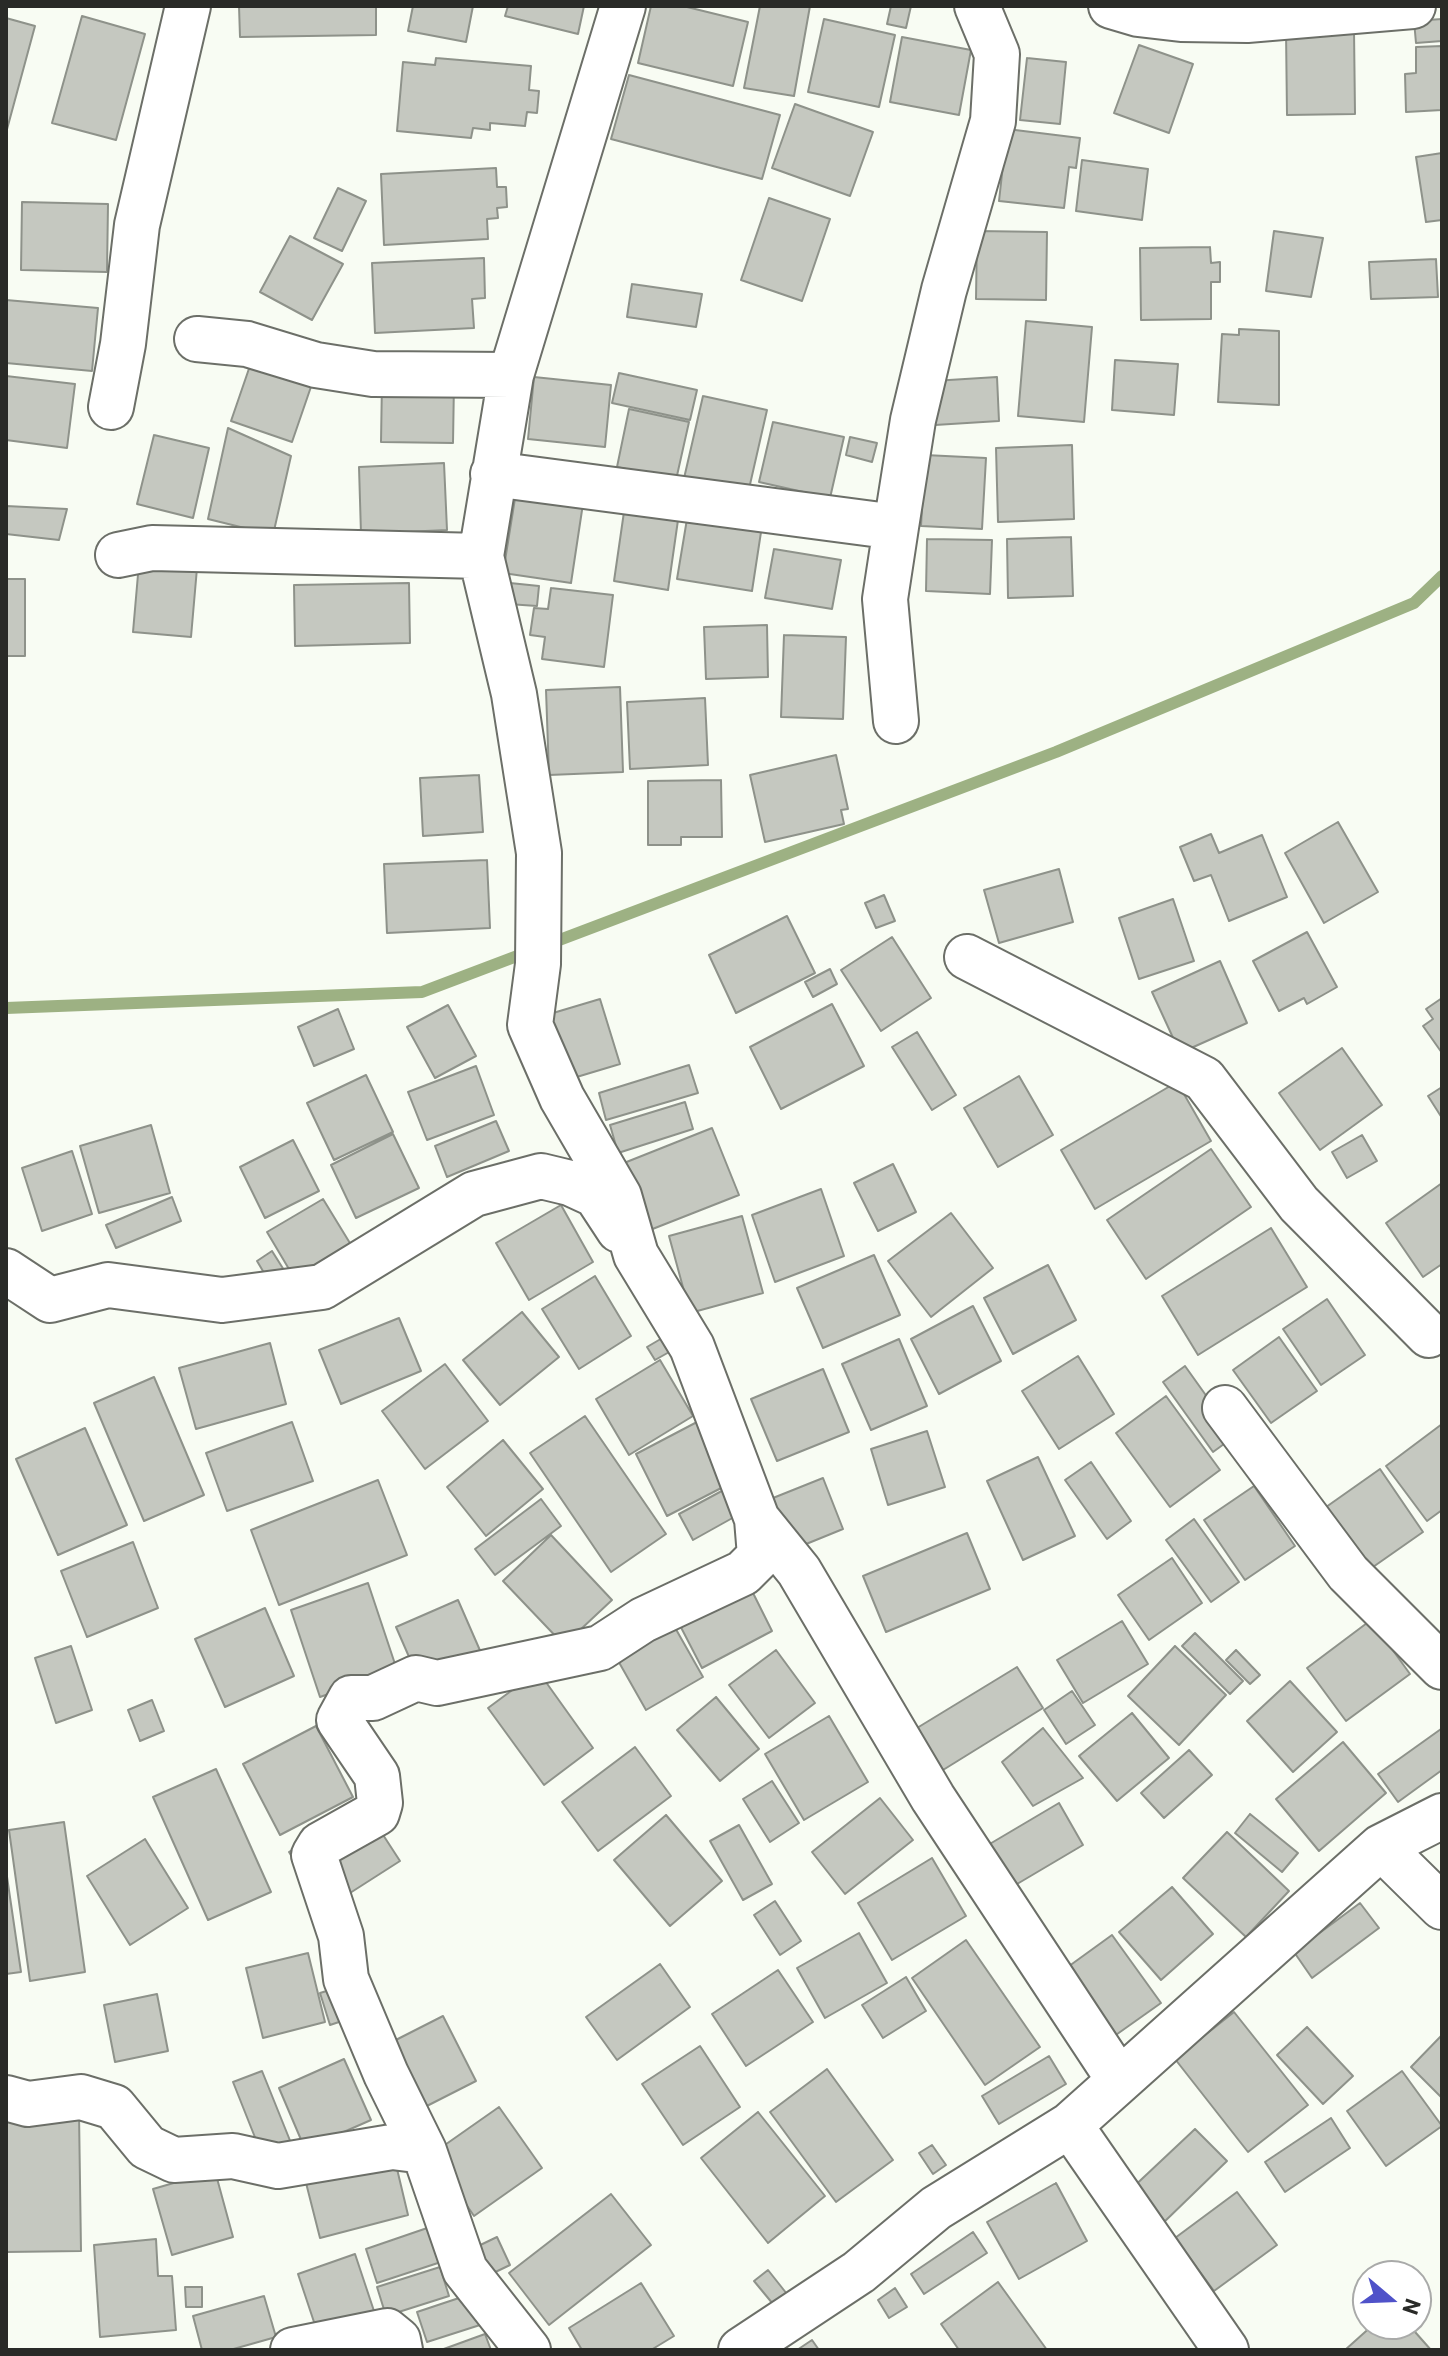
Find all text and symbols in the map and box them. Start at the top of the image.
north arrow [1352,2260,1432,2340]
text: N [1398,2296,1427,2318]

